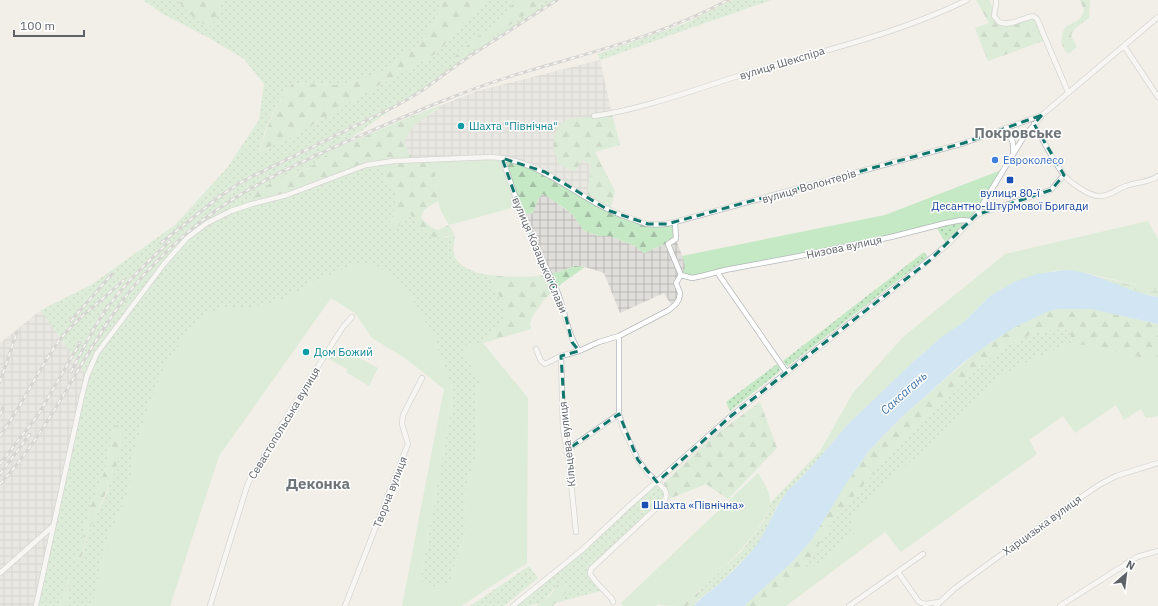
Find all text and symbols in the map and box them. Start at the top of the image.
scale bar [14,12,84,38]
text: 100 m [20,18,55,33]
street label: вулиця Шекспіра [738,43,826,83]
place label: Шахта "Північна" [469,119,558,133]
marker: Шахта "Північна" [456,121,466,131]
district label: Покровське [974,123,1062,142]
place label: Евроколесо [1003,153,1064,167]
marker: Евроколесо [990,155,1000,165]
street label: вулиця Волонтерів [760,166,858,206]
marker: вулиця 80-ї Десантно-Штурмової Бригади [1005,175,1015,185]
place label: вулиця 80-ї Десантно-Штурмової Бригади [932,186,1088,213]
street label: вулиця Козацької Слави [509,195,571,315]
street label: Низова вулиця [805,232,883,262]
place label: Дом Божий [314,345,373,359]
marker: Дом Божий [301,347,311,357]
street label: Севастопольська вулиця [245,364,323,482]
water label: Саксагань [877,368,930,417]
street label: Кільцева вулиця [556,401,578,487]
street label: Творча вулиця [370,454,410,530]
district label: Деконка [286,474,350,493]
street label: Харцизька вулиця [1000,492,1084,558]
place label: Шахта «Північна» [653,498,744,512]
marker: Шахта «Північна» [640,500,650,510]
north arrow [1106,554,1146,594]
text: N [1124,557,1138,573]

